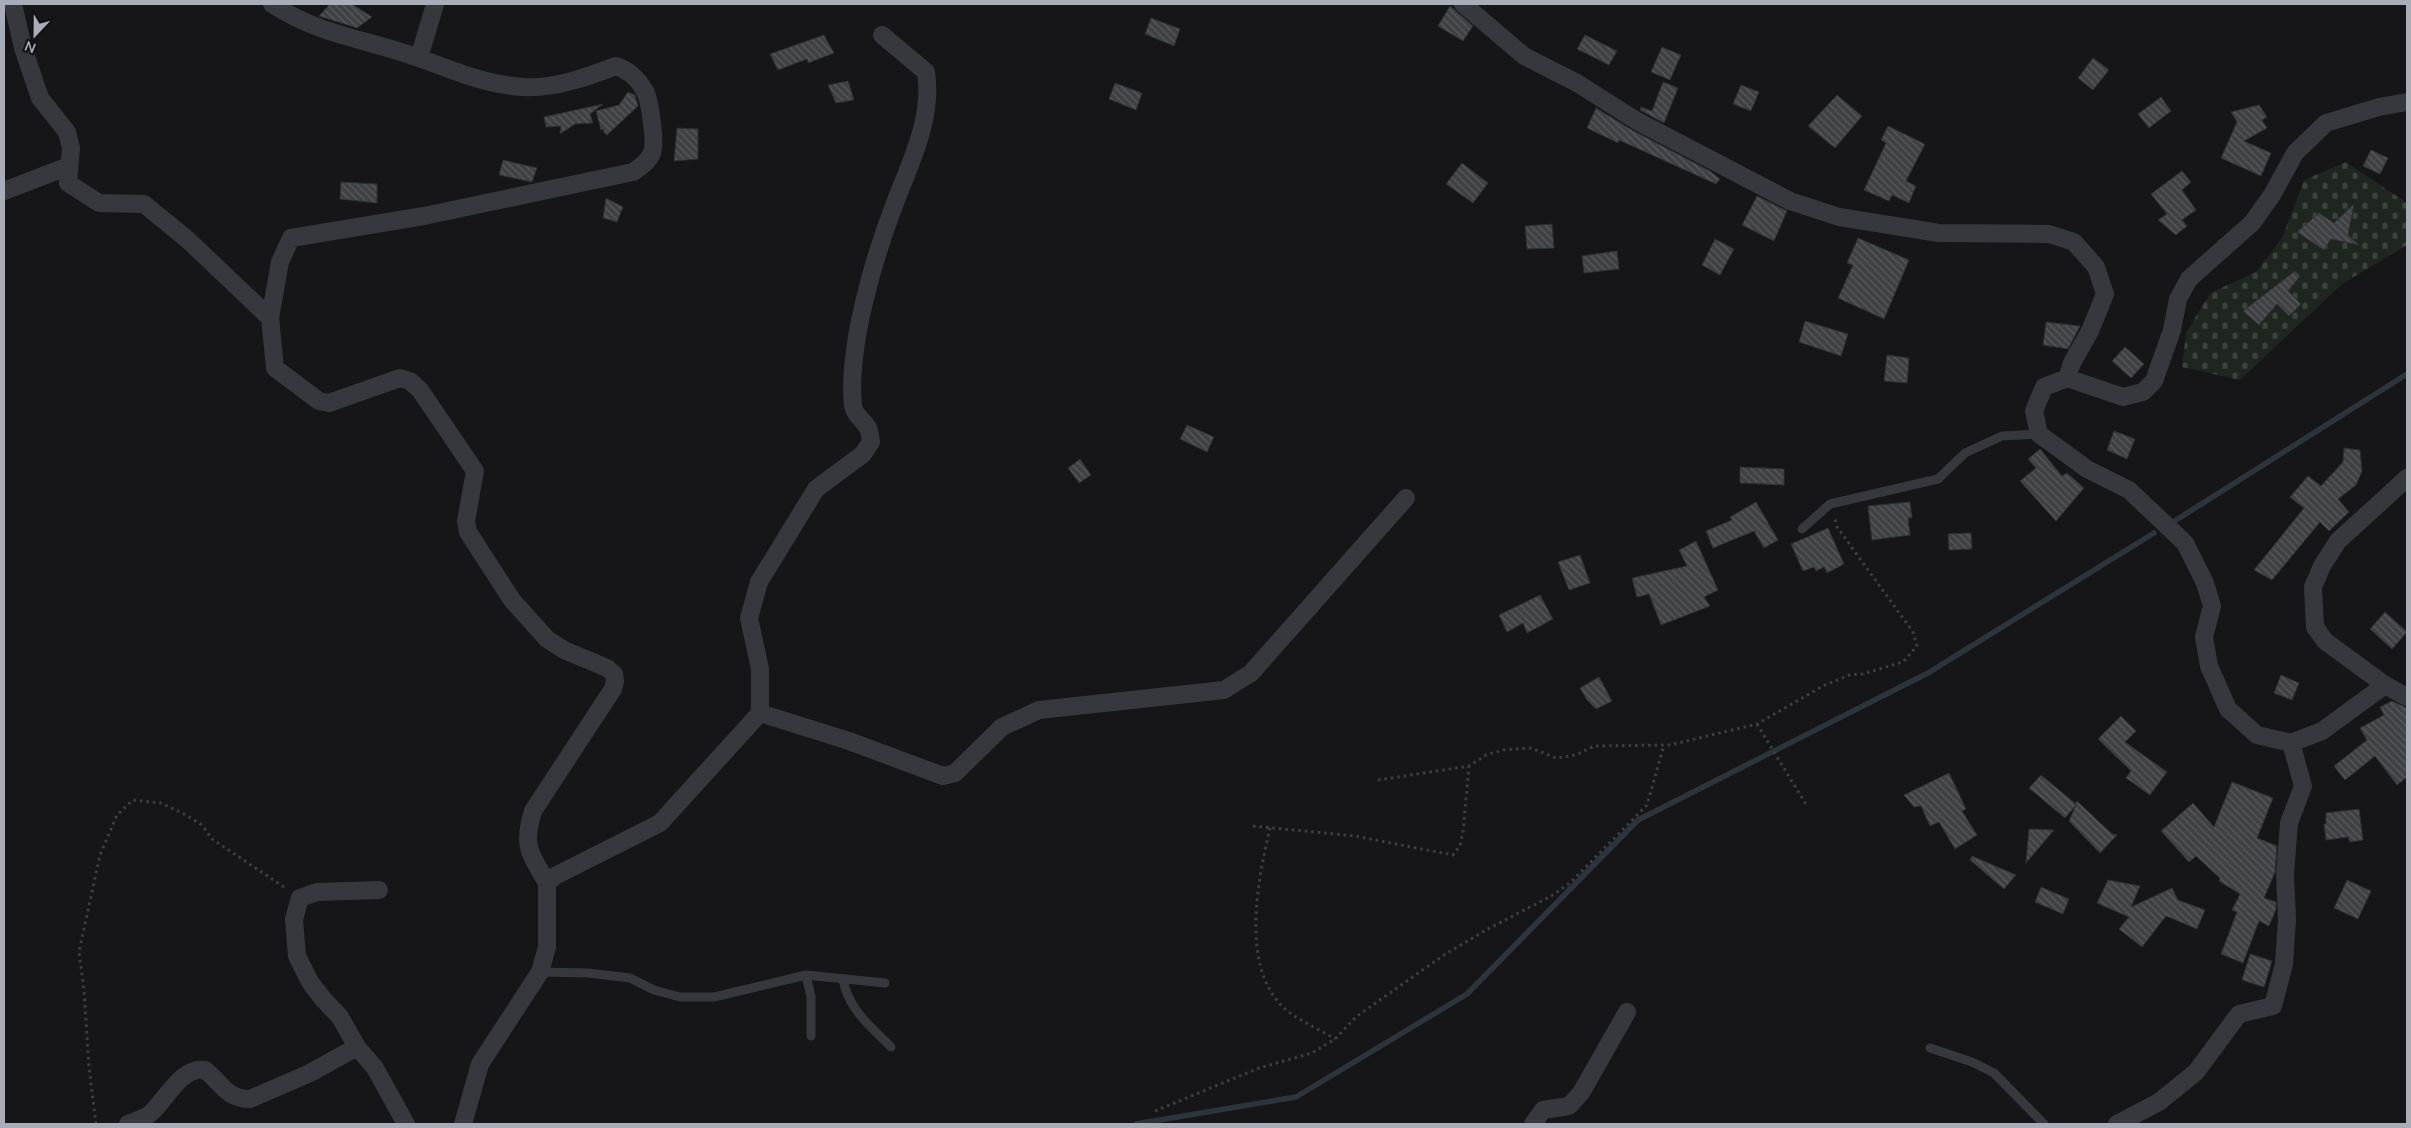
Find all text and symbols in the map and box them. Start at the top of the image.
north arrow [10,10,60,60]
text: N [22,37,38,57]

